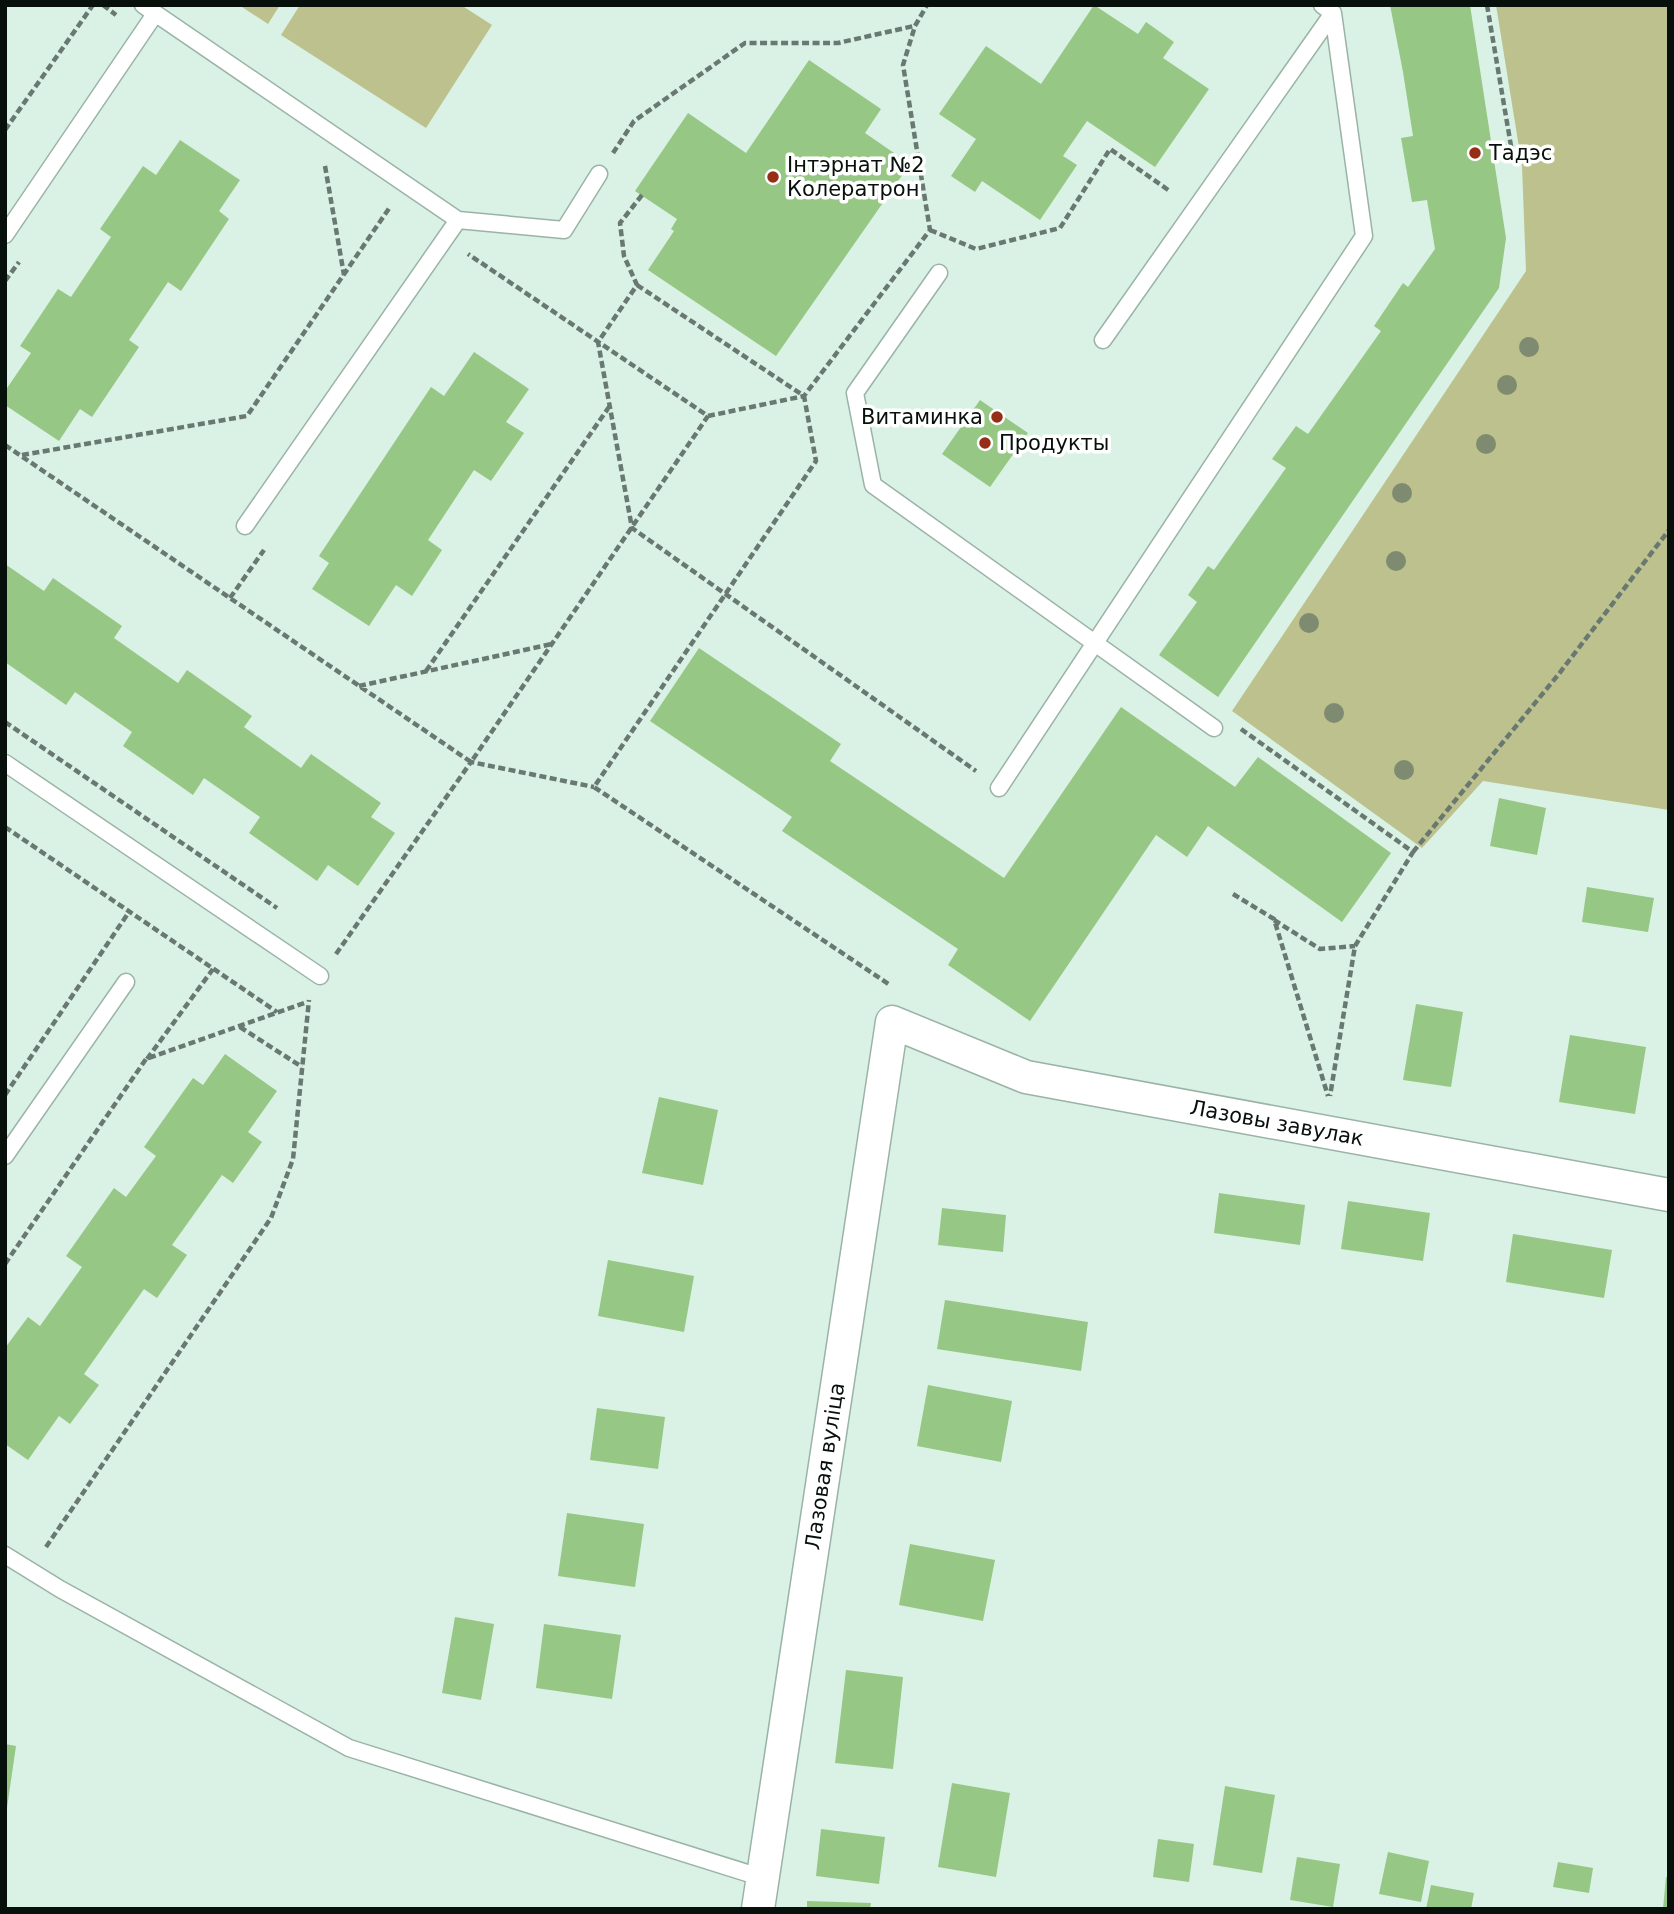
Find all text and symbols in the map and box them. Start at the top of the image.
place label: Тадэс [1488,141,1552,165]
marker: Тадэс [1467,145,1483,161]
place label: Інтэрнат №2 Колератрон [787,153,925,201]
marker: Інтэрнат №2 Колератрон [765,169,781,185]
place label: Витаминка [861,405,983,429]
marker: Витаминка [989,409,1005,425]
place label: Продукты [999,431,1109,455]
marker: Продукты [977,435,993,451]
street label: Лазовы завулак [1188,1095,1366,1151]
street label: Лазовая вуліца [800,1381,849,1551]

